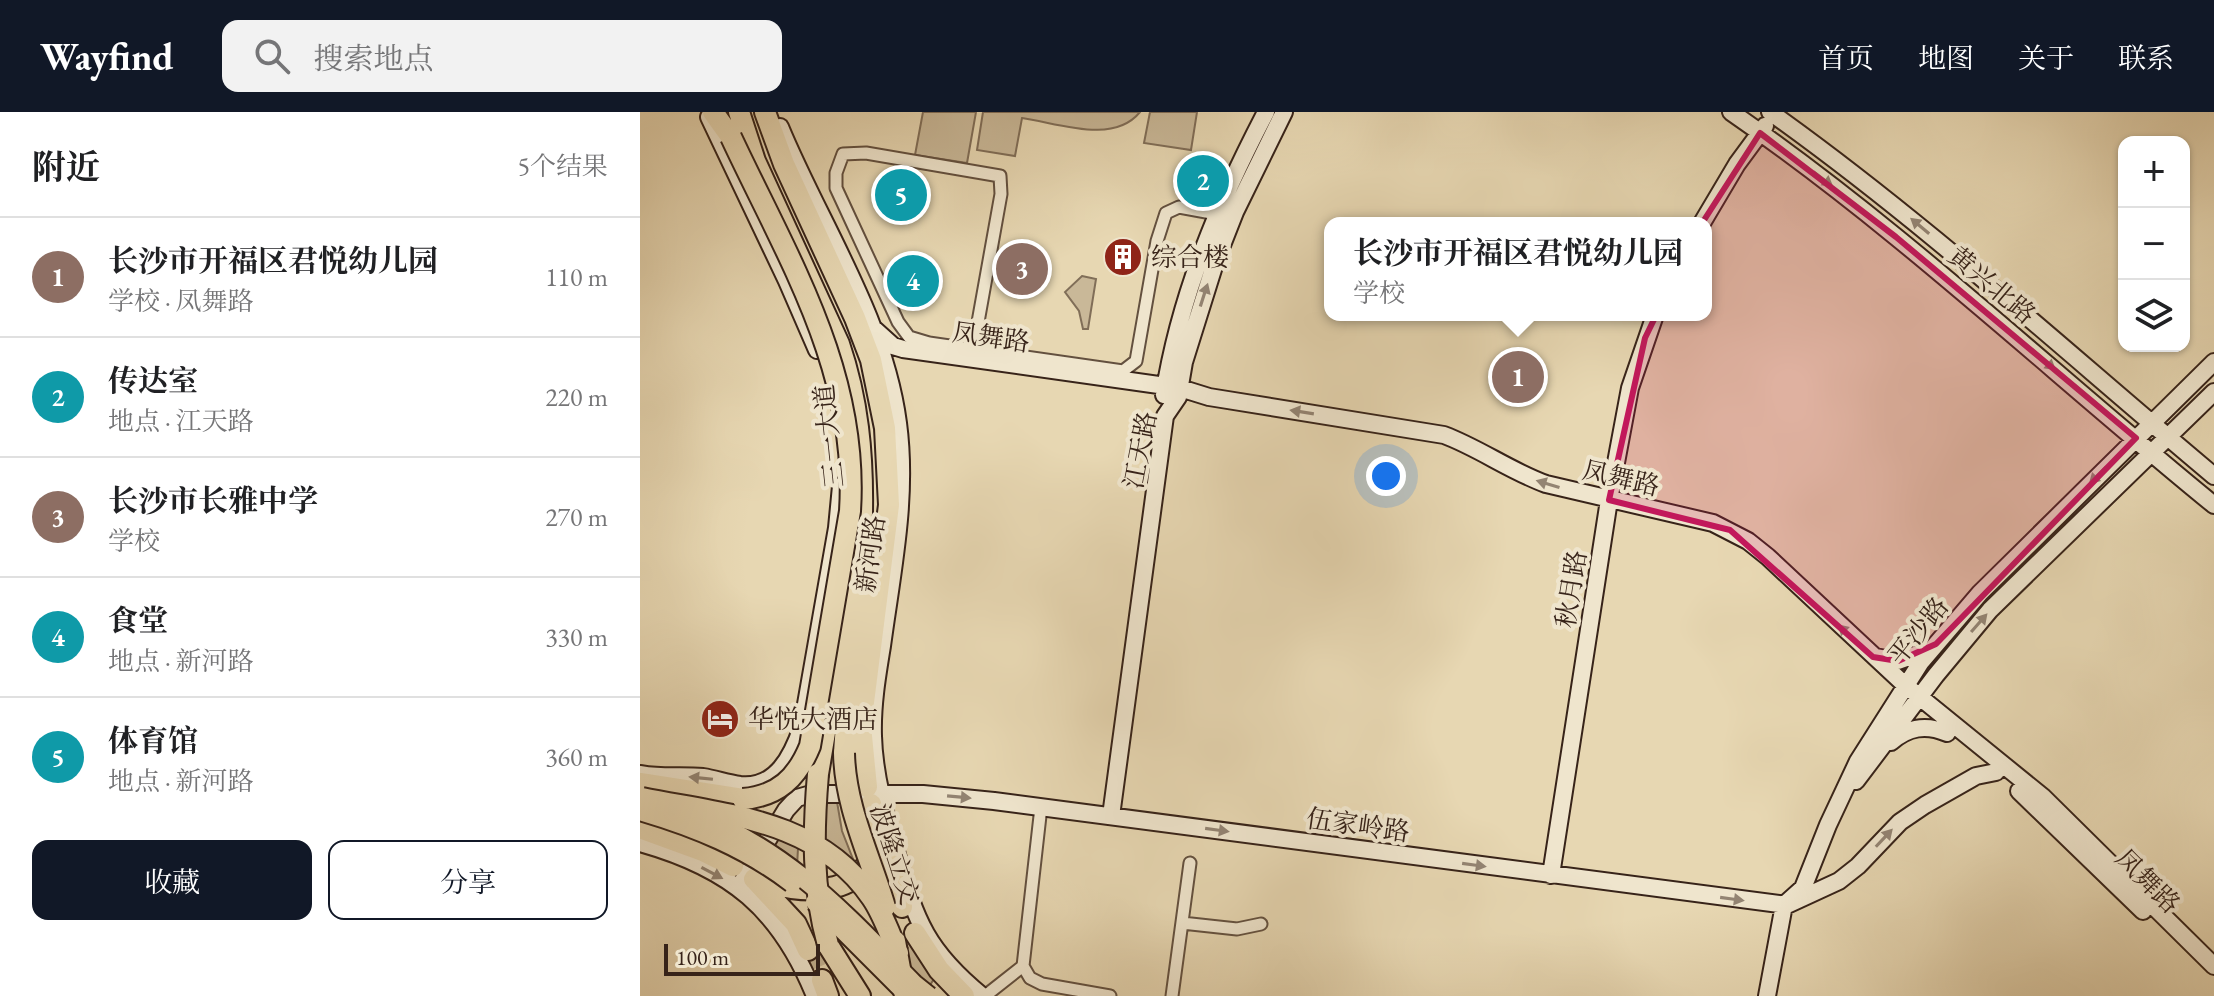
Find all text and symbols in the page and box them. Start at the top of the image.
search box [222,20,782,92]
text: Wayfind [40,32,174,81]
icon: search [250,34,294,78]
text: 搜索地点 [314,39,434,78]
text: 首页 [1818,40,1874,76]
text: 地图 [1918,40,1974,76]
text: 关于 [2018,40,2074,76]
text: 联系 [2118,40,2174,76]
map controls [2118,136,2190,352]
button: + [2118,136,2190,208]
text: 附近 [32,145,100,189]
text: 5个结果 [518,149,608,183]
pin: 2 [1177,151,1229,211]
pin: 5 [875,165,927,225]
one-way arrow [1813,170,1834,186]
button: − [2118,208,2190,280]
popup [1324,217,1712,321]
one-way arrow [1910,218,1930,235]
text: 长沙市开福区君悦幼儿园 [1353,233,1683,272]
building icon: 综合楼 [1102,236,1144,278]
pin: 3 [996,239,1048,299]
street label: 黄兴北路 [1941,239,2043,331]
place label: 综合楼 [1151,240,1229,274]
text: 长沙市开福区君悦幼儿园 [108,241,438,280]
pin: 4 [887,251,939,311]
text: 1 [51,260,65,294]
text: 110 m [545,260,608,294]
text: 学校 [1353,276,1405,310]
button: layers [2118,280,2190,352]
one-way arrow [1199,283,1211,307]
text: 学校 · 凤舞路 [108,284,254,318]
street label: 凤舞路 [950,315,1032,359]
pin: 1 [1492,347,1544,407]
one-way arrow [2035,353,2055,370]
text: 传达室 [108,361,198,400]
text: 2 [51,380,65,414]
text: 220 m [545,380,608,414]
street label: 三一大道 [807,383,851,489]
text: 地点 · 江天路 [108,404,254,438]
one-way arrow [1289,405,1314,417]
street label: 江天路 [1116,408,1164,492]
street label: 凤舞路 [1579,453,1663,503]
your location [1366,456,1406,496]
one-way arrow [2089,466,2108,484]
one-way arrow [1536,477,1560,490]
text: 长沙市长雅中学 [108,481,318,520]
text: 3 [51,500,65,534]
text: 270 m [545,500,608,534]
street label: 新河路 [848,513,892,595]
text: 学校 [108,524,160,558]
street label: 秋月路 [1548,548,1594,630]
street label: 平沙路 [1880,590,1956,672]
text: 食堂 [108,601,168,640]
one-way arrow [1970,614,1987,634]
text: 4 [51,620,65,654]
text: 330 m [545,620,608,654]
one-way arrow [1838,624,1857,642]
text: 地点 · 新河路 [108,644,254,678]
hotel icon: 华悦大酒店 [699,698,741,740]
place label: 华悦大酒店 [748,702,878,736]
text: 体育馆 [108,721,198,760]
text: 5 [51,740,65,774]
text: 360 m [545,740,608,774]
text: 地点 · 新河路 [108,764,254,798]
one-way arrow [688,772,713,785]
one-way arrow [947,790,972,803]
street label: 波隆立交 [863,799,927,909]
street label: 伍家岭路 [1304,801,1412,849]
one-way arrow [1204,824,1229,837]
one-way arrow [1874,828,1892,847]
button: 收藏 [32,840,312,920]
button: 分享 [328,840,608,920]
street label: 凤舞路 [2108,841,2188,921]
one-way arrow [1462,858,1487,871]
one-way arrow [700,866,723,879]
one-way arrow [1720,893,1745,906]
scale bar [664,940,820,976]
text: 100 m [676,943,729,972]

